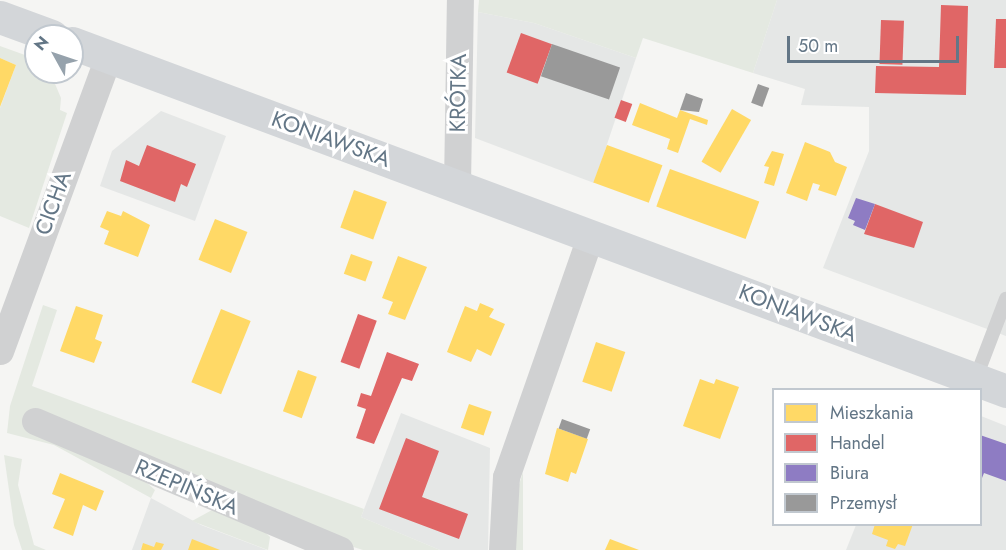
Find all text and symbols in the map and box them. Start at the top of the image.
north arrow [24,24,84,84]
scale bar [790,24,962,62]
text: N [28,31,54,56]
text: 50 m [798,33,838,59]
street label: KRÓTKA [444,53,472,133]
street label: KONIAWSKA [268,105,394,173]
street label: CICHA [29,168,77,238]
street label: KONIAWSKA [735,278,861,348]
legend [772,388,982,526]
text: Mieszkania [830,400,913,426]
text: Handel [830,430,885,456]
street label: RZEPIŃSKA [131,453,243,521]
text: Biura [830,460,869,486]
text: Przemysł [830,490,897,516]

